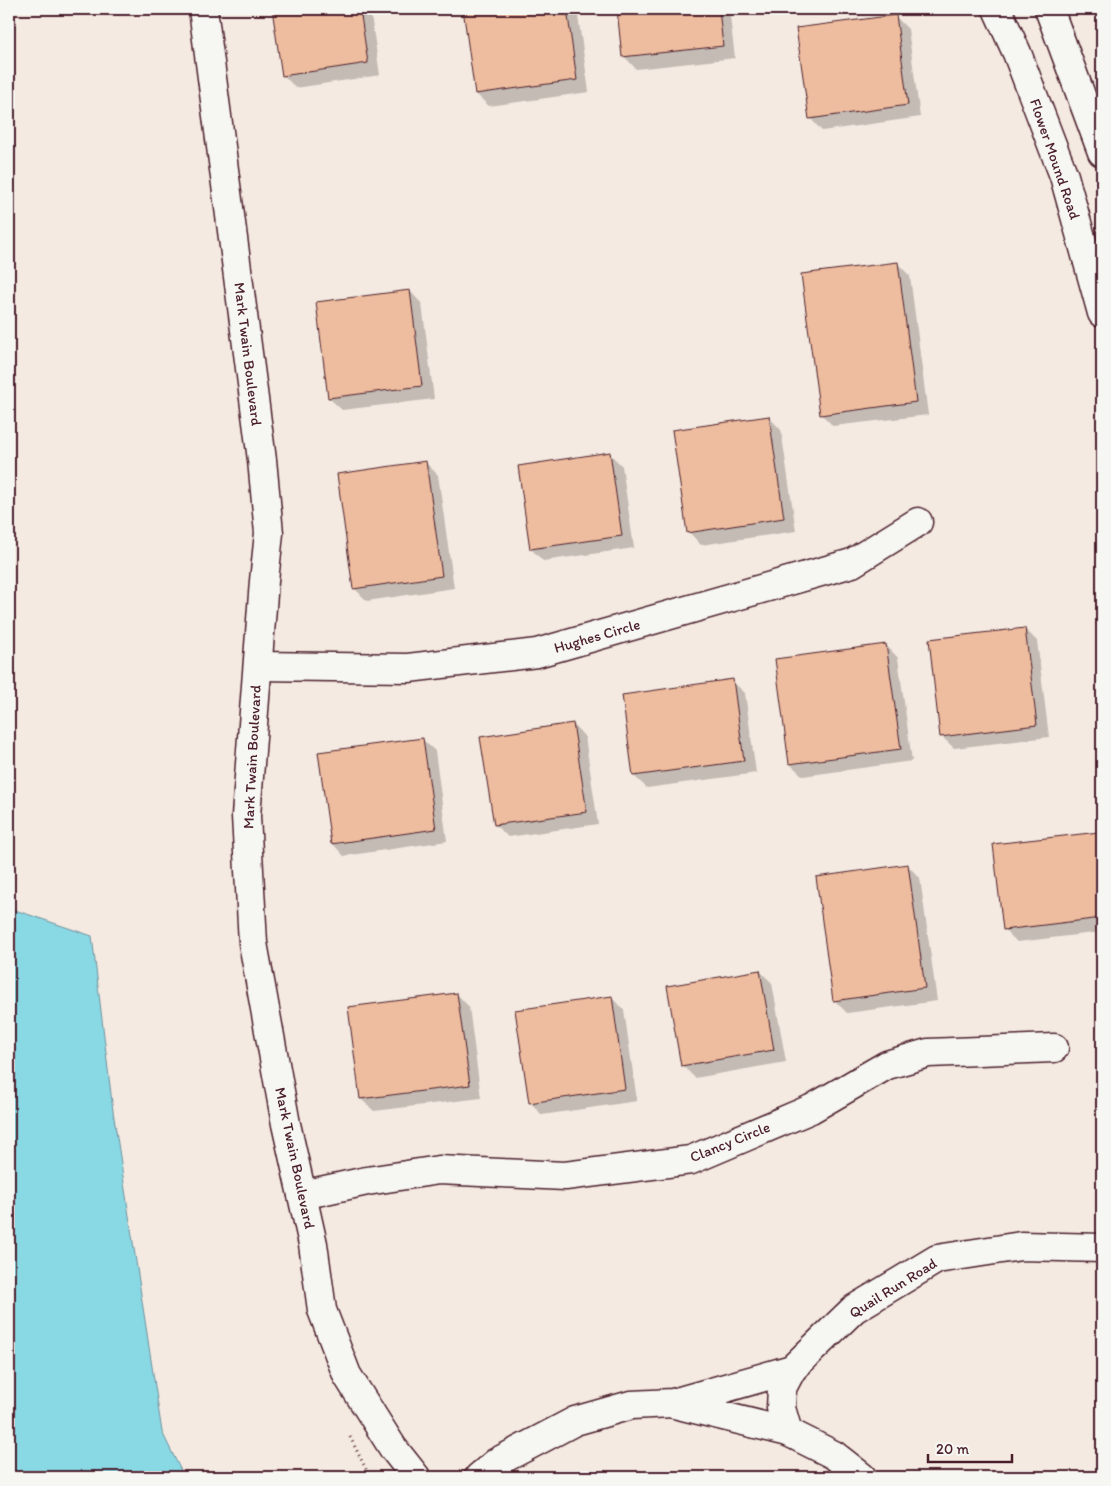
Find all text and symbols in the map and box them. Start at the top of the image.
street label: Flower Mound Road [1026,96,1084,222]
street label: Mark Twain Boulevard [230,281,266,427]
street label: Hughes Circle [552,615,642,657]
street label: Mark Twain Boulevard [239,685,265,829]
street label: Mark Twain Boulevard [271,1086,319,1230]
street label: Clancy Circle [687,1118,773,1166]
street label: Quail Run Road [846,1254,940,1322]
scale bar [928,1431,1012,1463]
text: 20 m [936,1440,970,1458]

